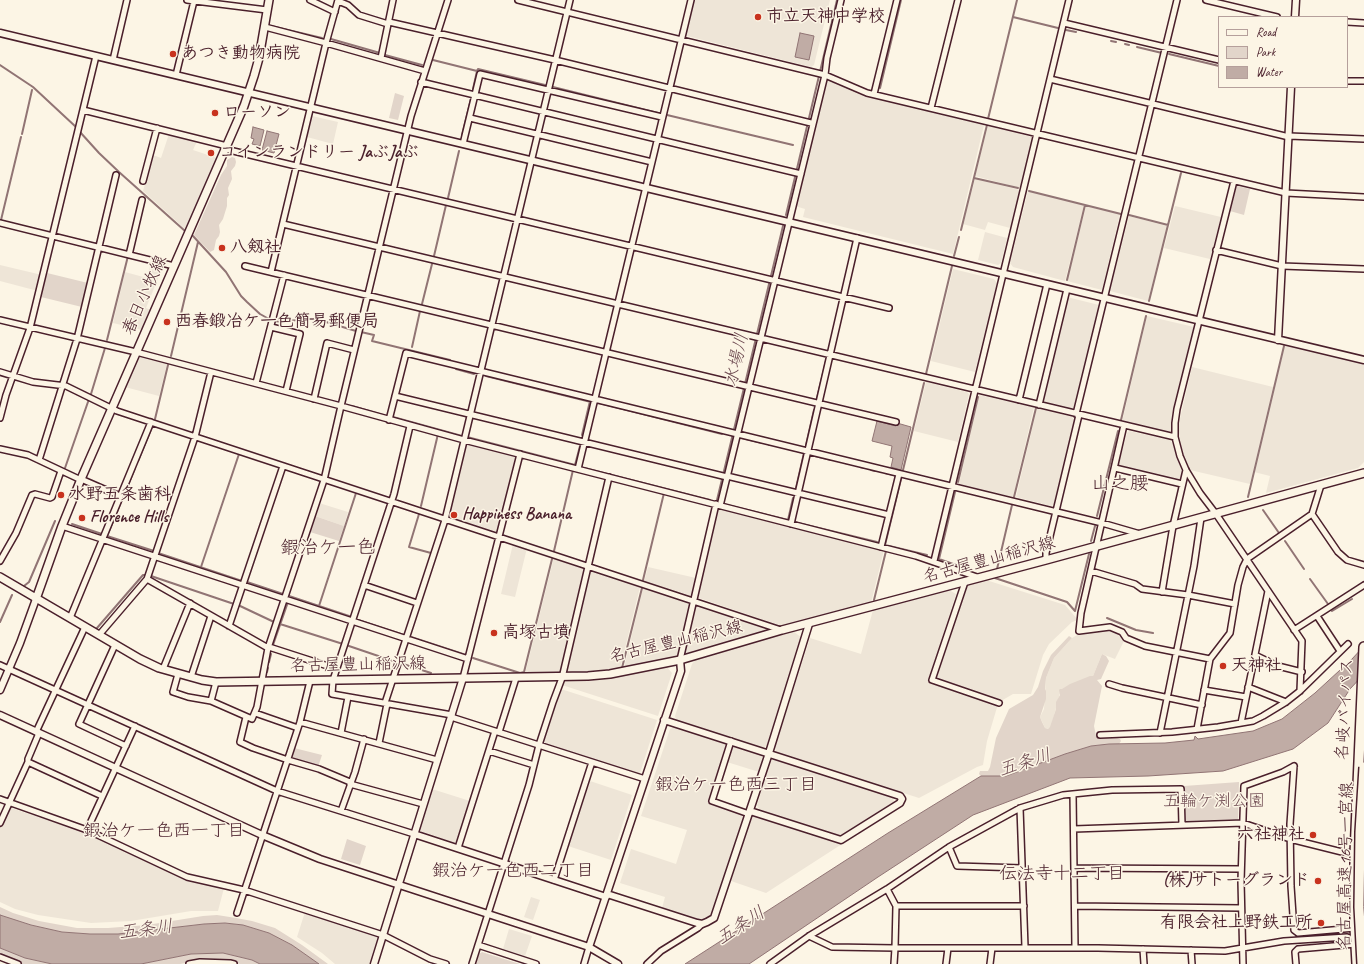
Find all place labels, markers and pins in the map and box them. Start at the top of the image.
place label: 市立天神中学校 [766,7,885,27]
marker: 市立天神中学校 [753,12,763,22]
place label: あつき動物病院 [181,44,300,64]
marker: あつき動物病院 [168,49,178,59]
place label: ローソン [223,103,291,123]
marker: ローソン [210,108,220,118]
place label: コインランドリー JaぶJaぶ [219,143,419,163]
marker: コインランドリー JaぶJaぶ [206,148,216,158]
place label: 八剱社 [230,238,281,258]
marker: 八剱社 [217,243,227,253]
place label: 西春鍛冶ケ一色簡易郵便局 [175,312,379,332]
marker: 西春鍛冶ケ一色簡易郵便局 [162,317,172,327]
place label: 水野五条歯科 [69,485,171,505]
marker: 水野五条歯科 [56,490,66,500]
place label: Happiness Banana [462,505,571,525]
place label: Florence Hills [90,508,168,528]
marker: Happiness Banana [449,510,459,520]
marker: Florence Hills [77,513,87,523]
place label: 高塚古墳 [502,623,570,643]
marker: 高塚古墳 [489,628,499,638]
place label: 天神社 [1231,656,1282,676]
marker: 天神社 [1218,661,1228,671]
place label: 六社神社 [1237,825,1305,845]
marker: 六社神社 [1308,830,1318,840]
place label: (株)サトーグランド [1163,871,1310,891]
marker: (株)サトーグランド [1313,876,1323,886]
place label: 有限会社上野鉄工所 [1160,913,1313,933]
marker: 有限会社上野鉄工所 [1316,918,1326,928]

